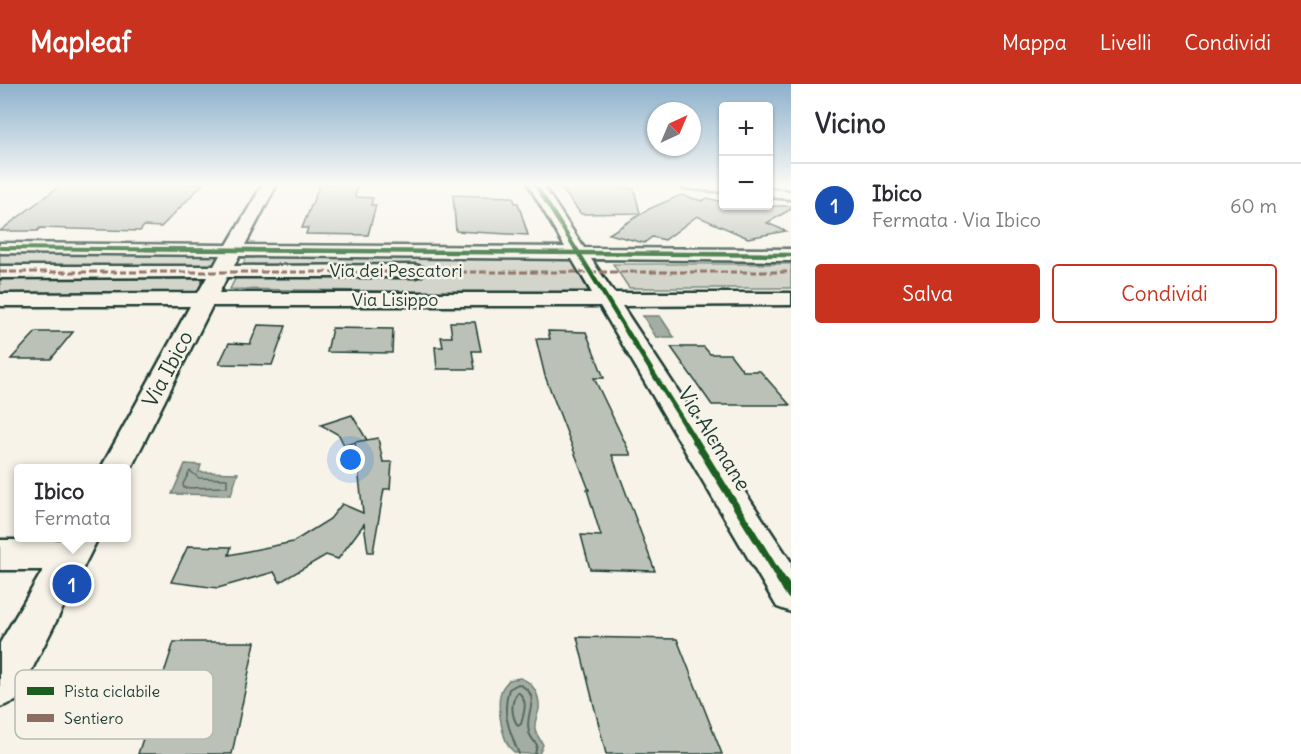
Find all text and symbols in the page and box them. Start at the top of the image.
text: Mapleaf [30,24,131,60]
text: Mappa [1002,29,1067,56]
text: Livelli [1100,29,1151,56]
text: Condividi [1184,29,1271,56]
north arrow [647,102,701,156]
map controls [719,102,773,210]
button: + [719,102,773,156]
text: Vicino [815,107,886,140]
button: − [719,156,773,210]
text: Ibico [872,179,922,207]
text: 1 [831,193,838,218]
text: 60 m [1230,193,1277,218]
text: Fermata · Via Ibico [872,207,1041,232]
street label: Via dei Pescatori [329,259,463,282]
button: Salva [815,264,1040,323]
button: Condividi [1052,264,1277,323]
street label: Via Lisippo [352,288,438,311]
street label: Via Ibico [136,326,199,412]
street label: Via Alcmane [672,382,757,496]
your location [336,445,365,474]
popup [14,464,131,542]
text: Ibico [34,477,84,505]
text: Fermata [34,505,111,530]
pin: 1 [52,562,92,606]
legend [15,670,213,739]
text: Pista ciclabile [64,681,160,701]
text: Sentiero [64,708,124,728]

